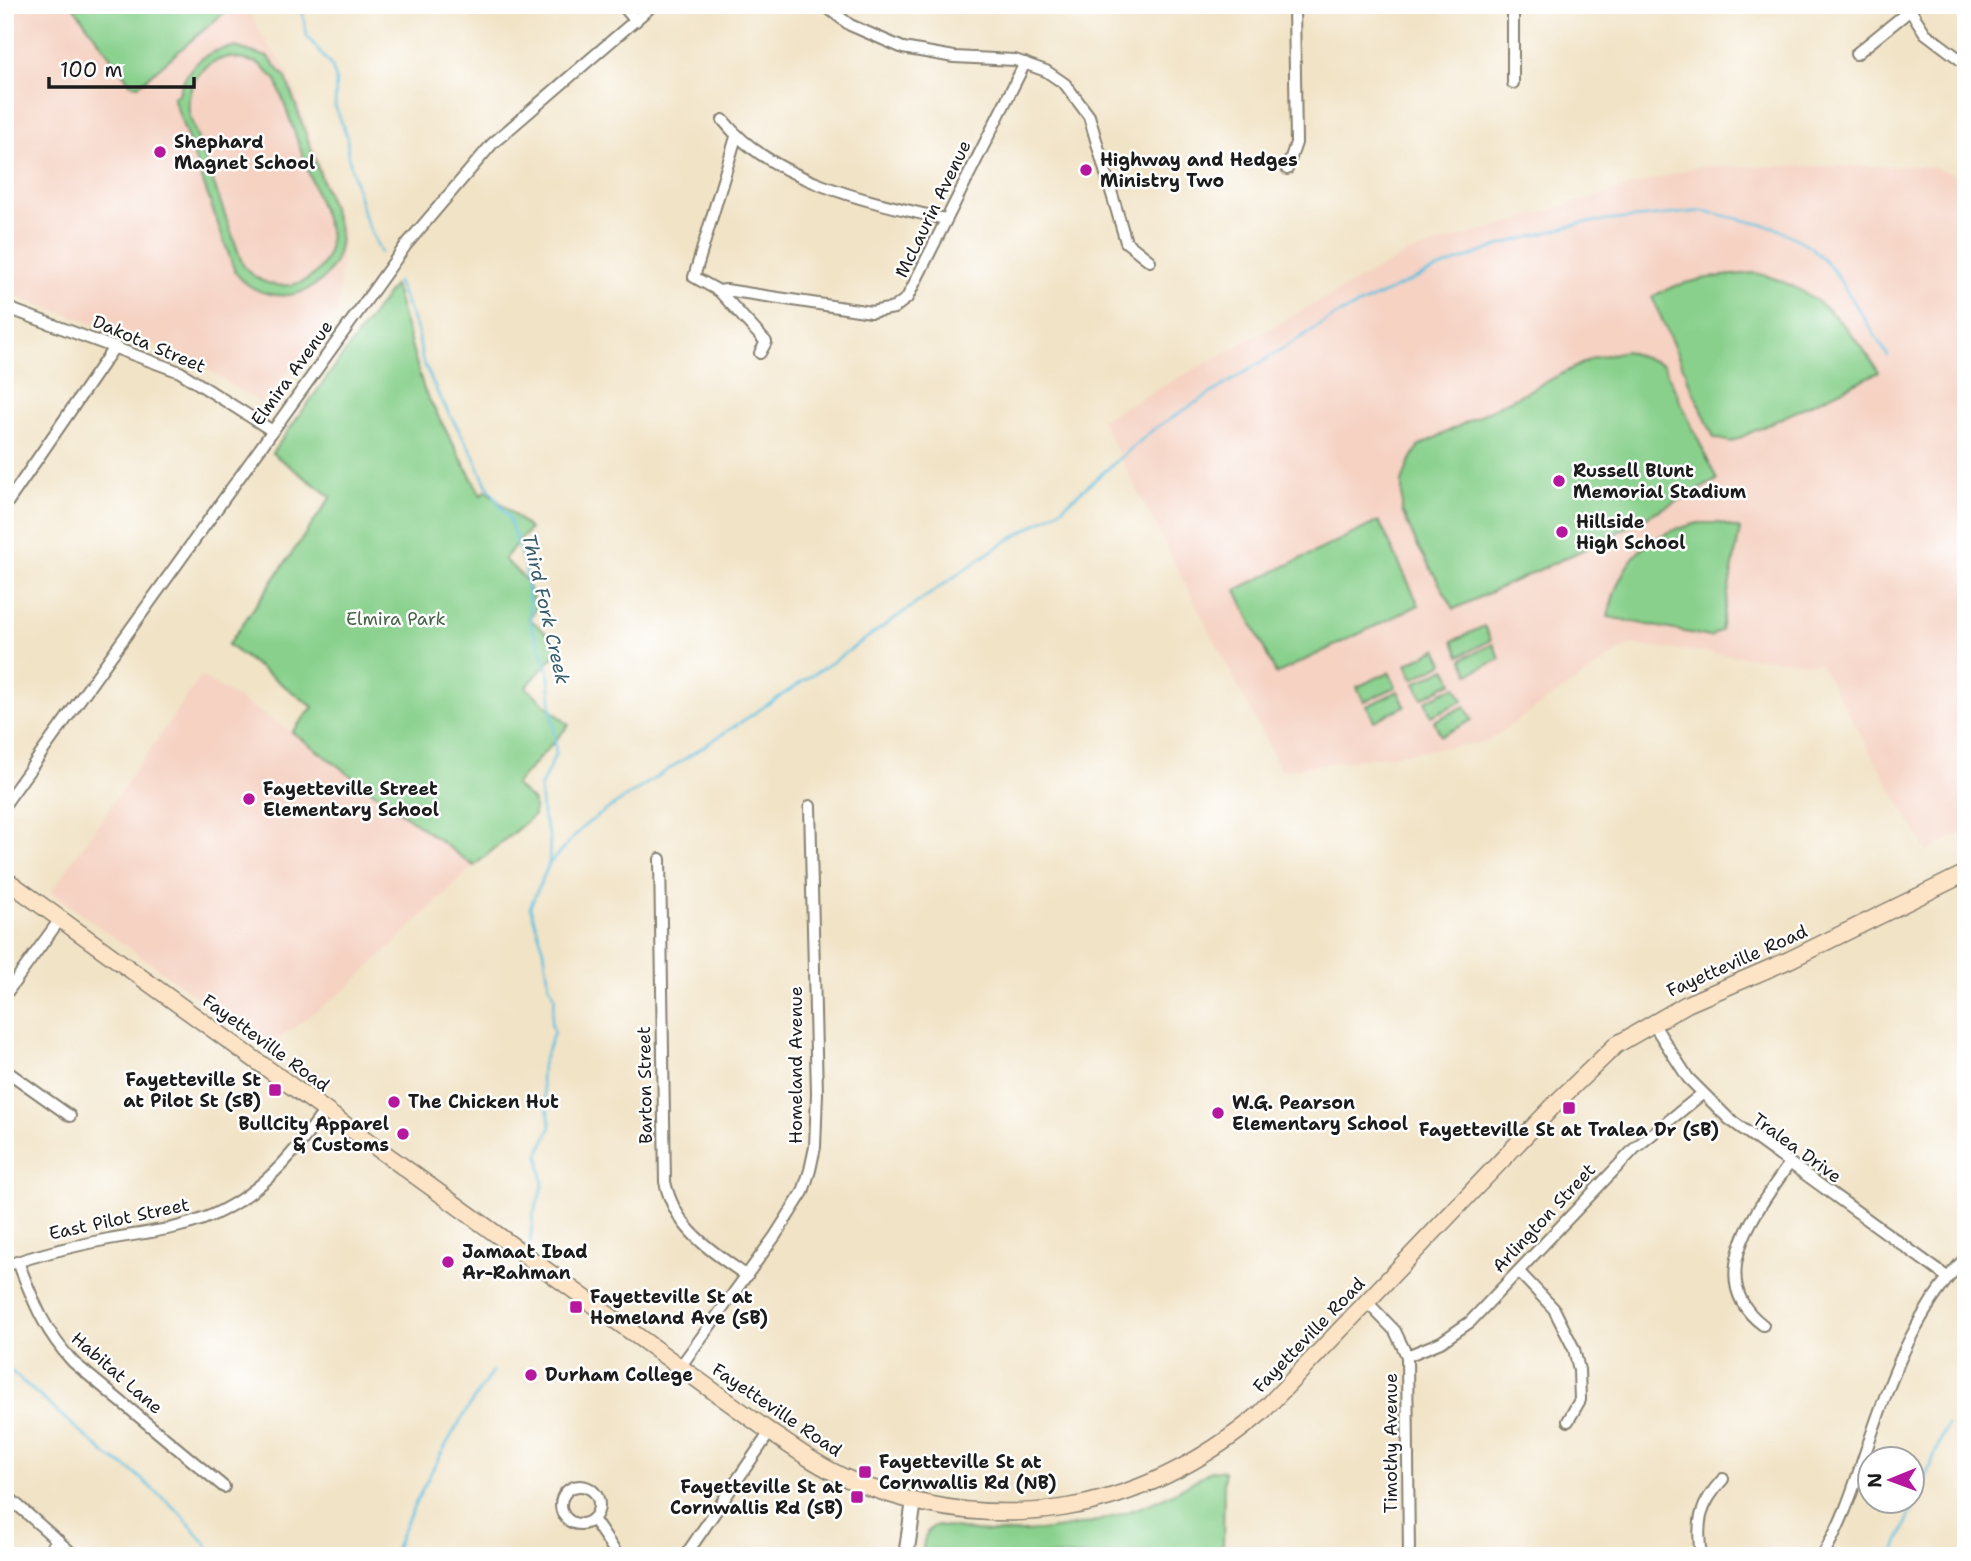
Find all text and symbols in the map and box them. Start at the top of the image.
scale bar [49,46,194,90]
text: 100 m [60,56,123,84]
place label: Shephard Magnet School [174,130,315,175]
street label: McLaurin Avenue [889,136,977,282]
marker: Shephard Magnet School [152,144,168,160]
place label: Highway and Hedges Ministry Two [1100,148,1298,193]
marker: Highway and Hedges Ministry Two [1078,162,1094,178]
street label: Dakota Street [89,309,209,379]
street label: Elmira Avenue [246,316,338,430]
place label: Russell Blunt Memorial Stadium [1573,459,1747,504]
marker: Russell Blunt Memorial Stadium [1551,473,1567,489]
place label: Hillside High School [1576,510,1685,555]
marker: Hillside High School [1554,524,1570,540]
water label: Third Fork Creek [517,531,576,687]
park label: Elmira Park [346,607,446,631]
place label: Fayetteville Street Elementary School [263,777,439,822]
marker: Fayetteville Street Elementary School [241,791,257,807]
street label: Fayetteville Road [1663,919,1811,1003]
street label: Homeland Avenue [784,986,808,1144]
street label: Fayetteville Road [198,989,334,1097]
street label: Barton Street [632,1026,658,1144]
place label: Fayetteville St at Pilot St (SB) [123,1068,261,1113]
marker: Fayetteville St at Pilot St (SB) [267,1082,283,1098]
place label: The Chicken Hut [408,1090,559,1114]
place label: W.G. Pearson Elementary School [1232,1091,1408,1136]
marker: The Chicken Hut [386,1094,402,1110]
marker: Fayetteville St at Tralea Dr (SB) [1561,1100,1577,1116]
marker: W.G. Pearson Elementary School [1210,1105,1226,1121]
street label: Tralea Drive [1748,1108,1846,1188]
place label: BullCity Apparel & Customs [238,1112,389,1157]
place label: Fayetteville St at Tralea Dr (SB) [1419,1118,1719,1142]
marker: BullCity Apparel & Customs [395,1126,411,1142]
street label: Arlington Street [1487,1158,1601,1278]
street label: East Pilot Street [47,1192,191,1246]
place label: Jamaat Ibad Ar-Rahman [462,1240,588,1285]
marker: Jamaat Ibad Ar-Rahman [440,1254,456,1270]
street label: Fayetteville Road [1248,1272,1370,1398]
place label: Fayetteville St at Homeland Ave (SB) [590,1285,768,1330]
marker: Fayetteville St at Homeland Ave (SB) [568,1299,584,1315]
street label: Habitat Lane [66,1327,168,1419]
street label: Fayetteville Road [707,1358,847,1462]
place label: Durham College [545,1363,693,1387]
marker: Durham College [523,1367,539,1383]
street label: Timothy Avenue [1379,1373,1403,1513]
north arrow [1856,1446,1926,1516]
place label: Fayetteville St at Cornwallis Rd (NB) [879,1450,1057,1495]
marker: Fayetteville St at Cornwallis Rd (NB) [857,1464,873,1480]
text: N [1862,1473,1887,1488]
place label: Fayetteville St at Cornwallis Rd (SB) [670,1475,843,1520]
marker: Fayetteville St at Cornwallis Rd (SB) [849,1489,865,1505]

